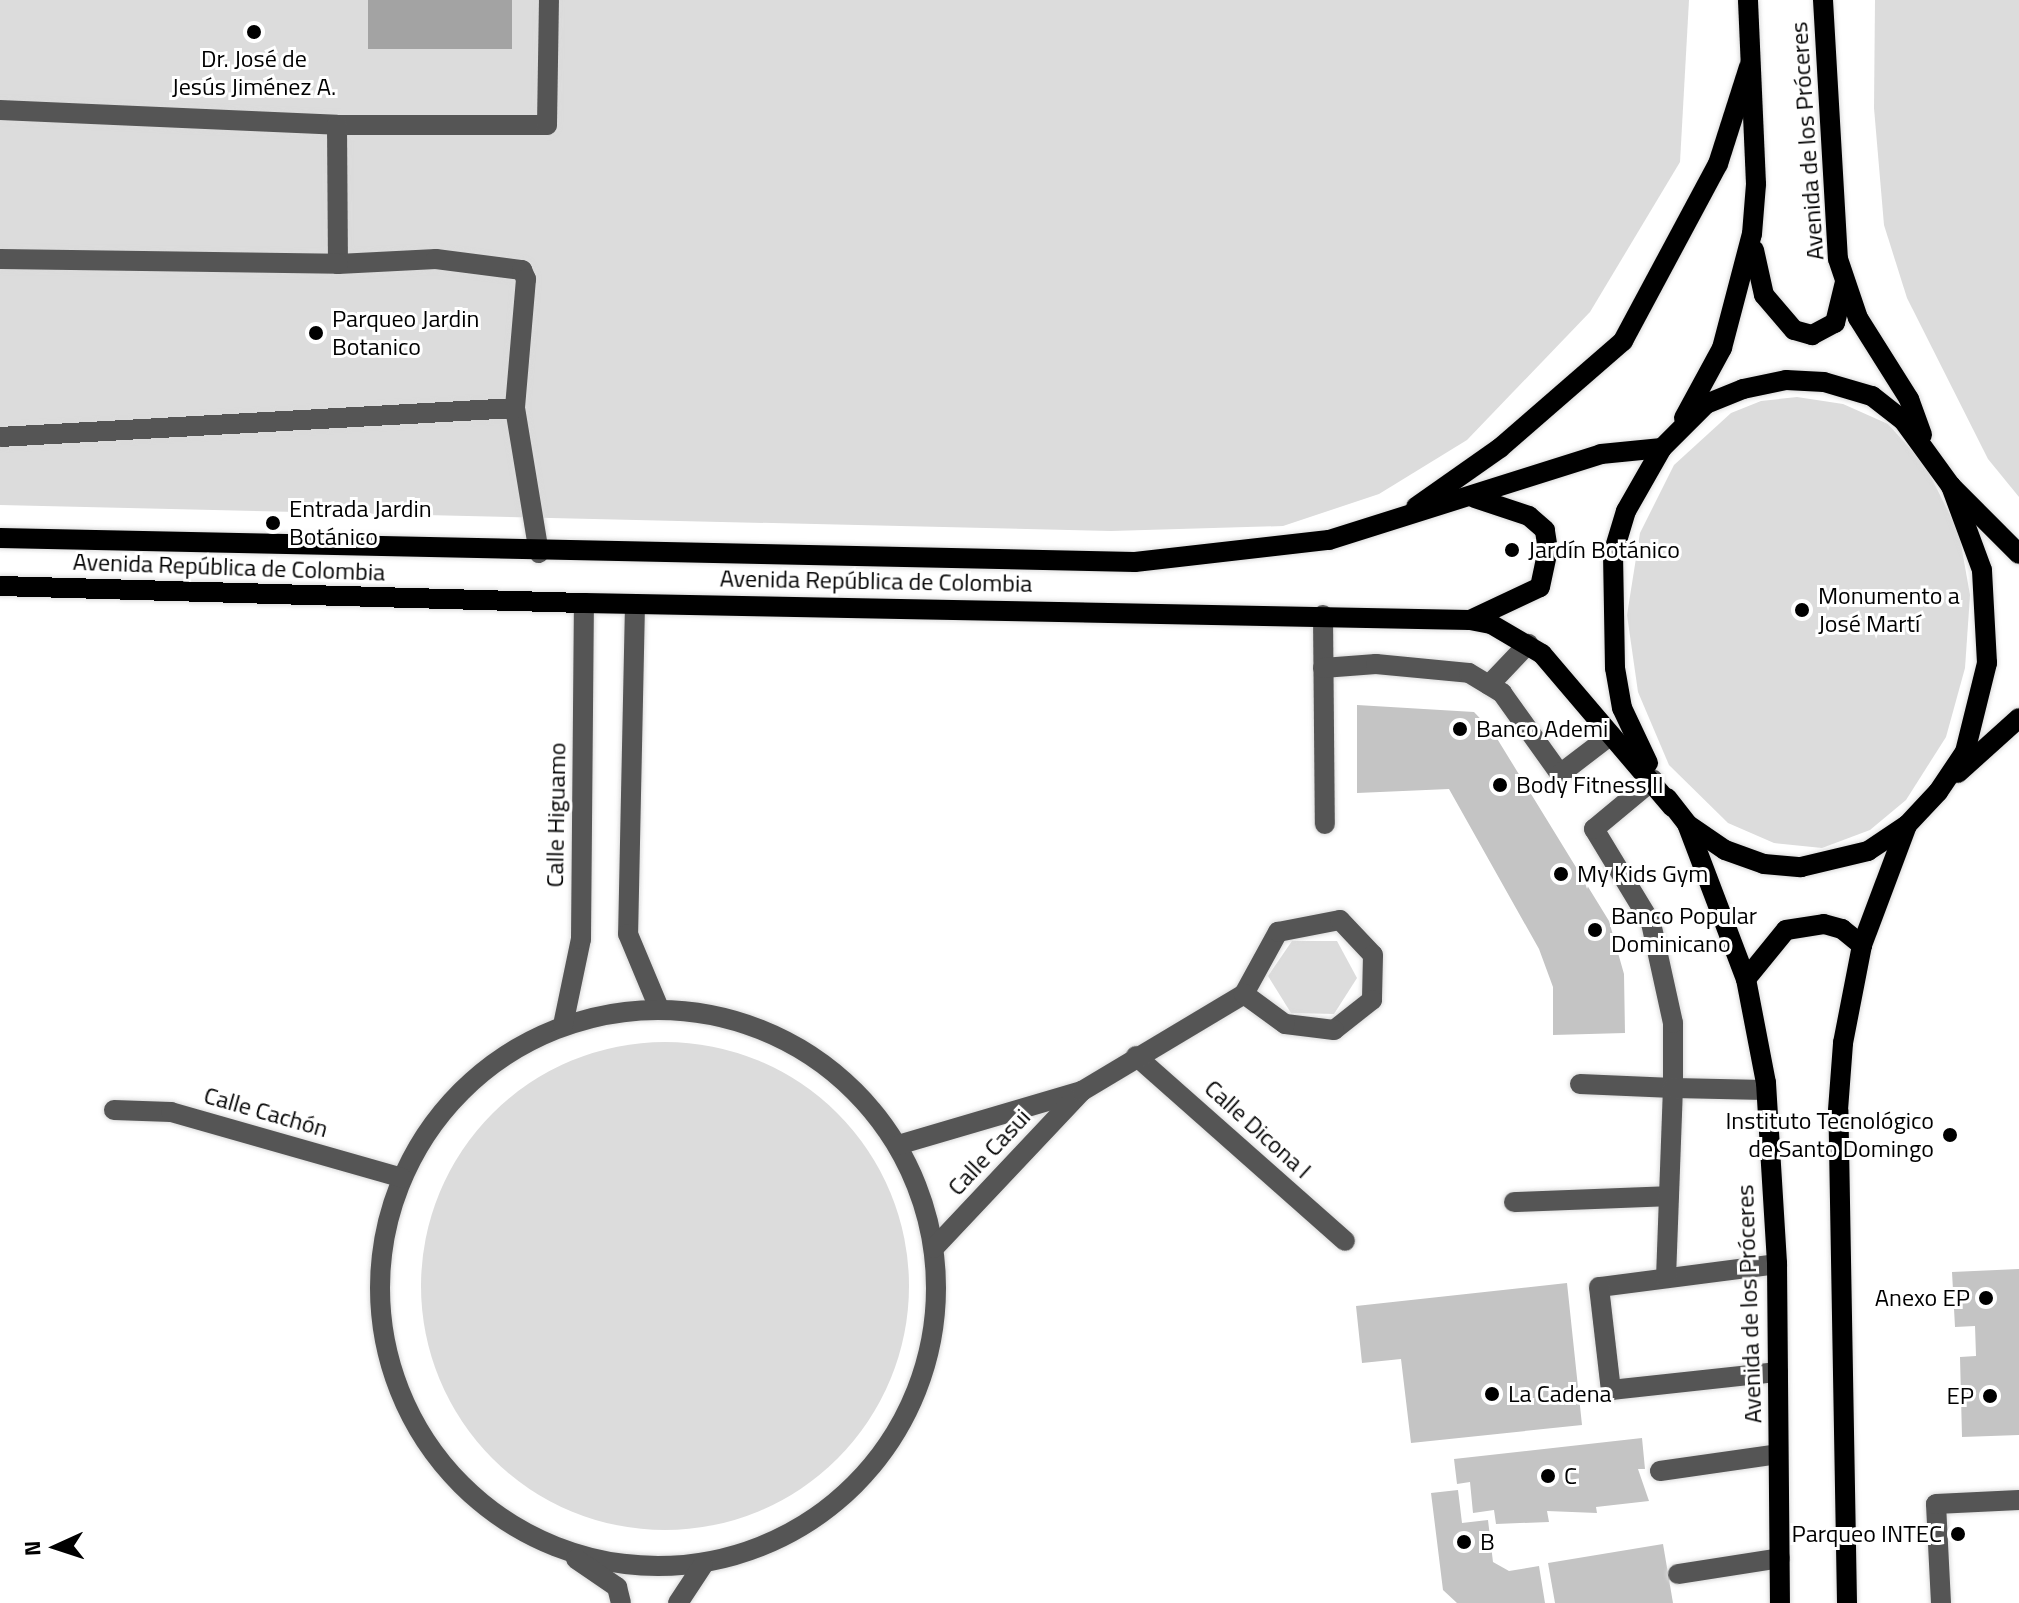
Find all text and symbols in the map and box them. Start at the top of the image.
street label: Avenida de los Próceres [1784,21,1830,261]
marker: Dr. José de Jesús Jiménez A. [245,23,263,41]
place label: Dr. José de Jesús Jiménez A. [172,45,336,101]
place label: Parqueo Jardin Botanico [332,305,479,361]
marker: Parqueo Jardin Botanico [307,324,325,342]
place label: Entrada Jardin Botánico [289,495,432,551]
marker: Entrada Jardin Botánico [264,514,282,532]
place label: Jardín Botánico [1528,536,1680,564]
marker: Jardín Botánico [1503,541,1521,559]
street label: Avenida República de Colombia [72,547,386,587]
street label: Avenida República de Colombia [720,564,1032,598]
place label: Monumento a José Martí [1818,582,1960,638]
marker: Monumento a José Martí [1793,601,1811,619]
place label: Banco Ademi [1476,715,1608,743]
marker: Banco Ademi [1451,720,1469,738]
street label: Calle Higuamo [540,742,572,888]
place label: Body Fitness II [1516,771,1664,799]
marker: Body Fitness II [1491,776,1509,794]
place label: My Kids Gym [1577,860,1708,888]
marker: My Kids Gym [1552,865,1570,883]
place label: Banco Popular Dominicano [1611,902,1757,958]
marker: Banco Popular Dominicano [1586,921,1604,939]
street label: Calle Dicona I [1199,1074,1317,1184]
street label: Calle Cachón [201,1081,331,1143]
street label: Calle Casui [942,1103,1036,1201]
place label: Instituto Tecnológico de Santo Domingo [1725,1107,1934,1163]
marker: Instituto Tecnológico de Santo Domingo [1941,1126,1959,1144]
street label: Avenida de los Próceres [1730,1184,1768,1424]
place label: Anexo EP [1875,1284,1970,1312]
marker: Anexo EP [1977,1289,1995,1307]
place label: La Cadena [1508,1380,1612,1408]
place label: EP [1946,1382,1974,1410]
marker: La Cadena [1483,1385,1501,1403]
marker: EP [1981,1387,1999,1405]
place label: C [1564,1462,1577,1490]
marker: C [1539,1467,1557,1485]
north arrow [16,1507,96,1587]
place label: Parqueo INTEC [1792,1520,1942,1548]
marker: Parqueo INTEC [1949,1525,1967,1543]
place label: B [1480,1528,1495,1556]
marker: B [1455,1533,1473,1551]
text: N [15,1540,49,1557]

